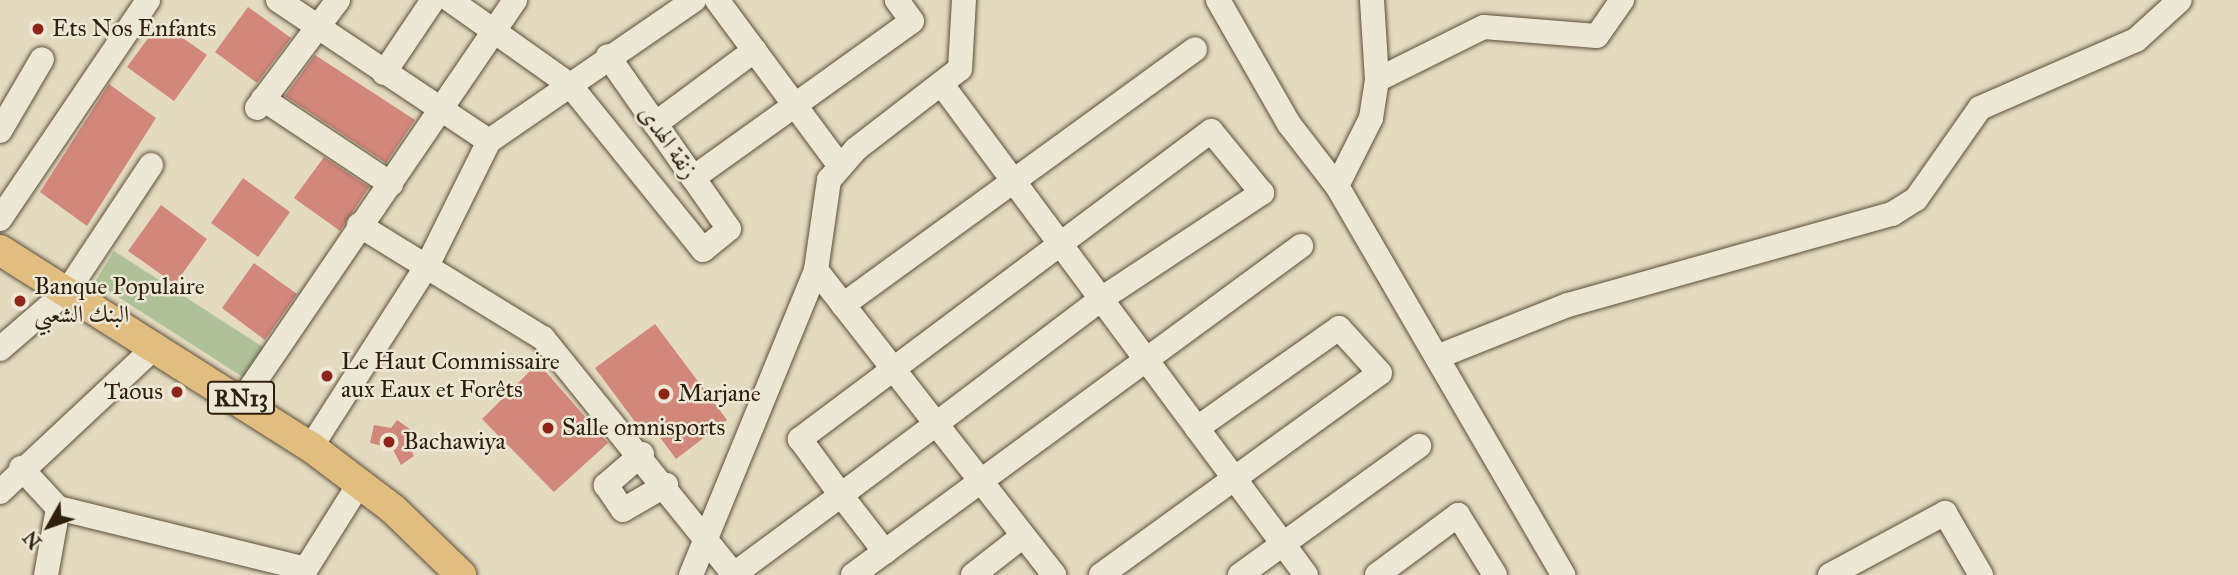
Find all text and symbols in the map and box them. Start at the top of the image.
place label: Ets Nos Enfants [52,15,216,43]
marker: Ets Nos Enfants [30,21,46,37]
street label: زنقة الهدى [632,100,704,184]
place label: Banque Populaire البنك الشعبي [34,273,205,329]
marker: Banque Populaire البنك الشعبي [12,293,28,309]
place label: Le Haut Commissaire aux Eaux et Forêts [341,348,560,404]
marker: Le Haut Commissaire aux Eaux et Forêts [319,368,335,384]
place label: Taous [104,378,163,406]
road number: RN13 [206,378,276,418]
place label: Marjane [678,380,761,408]
marker: Taous [169,384,185,400]
marker: Marjane [656,386,672,402]
place label: Salle omnisports [562,414,725,442]
marker: Salle omnisports [540,420,556,436]
place label: Bachawiya [403,428,506,456]
marker: Bachawiya [381,434,397,450]
north arrow [14,491,84,561]
text: N [19,526,47,553]

